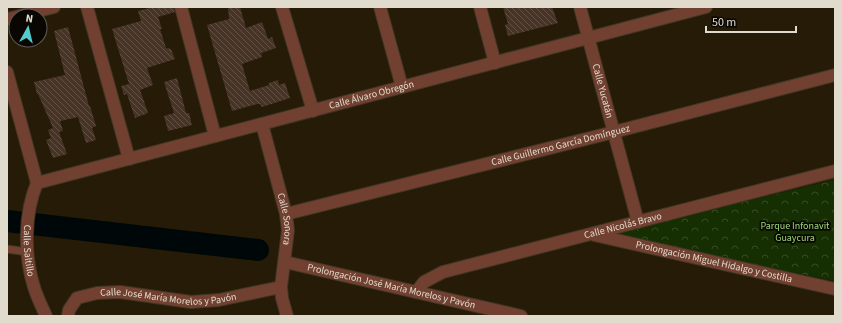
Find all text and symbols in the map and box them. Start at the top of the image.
north arrow [8,8,48,48]
scale bar [706,8,796,34]
text: N [25,11,34,27]
text: 50 m [712,14,736,31]
street label: Calle Yucatán [589,62,617,120]
street label: Calle Álvaro Obregón [328,77,416,113]
street label: Calle Guillermo García Domínguez [490,121,631,169]
street label: Calle Sonora [274,191,295,246]
street label: Calle Nicolás Bravo [583,209,663,242]
park label: Parque Infonavit Guaycura [761,219,830,245]
street label: Calle Saltillo [20,224,38,278]
street label: Prolongación Miguel Hidalgo y Costilla [634,238,794,286]
street label: Prolongación José María Morelos y Pavón [306,260,477,312]
street label: Calle José María Morelos y Pavón [100,285,238,309]

